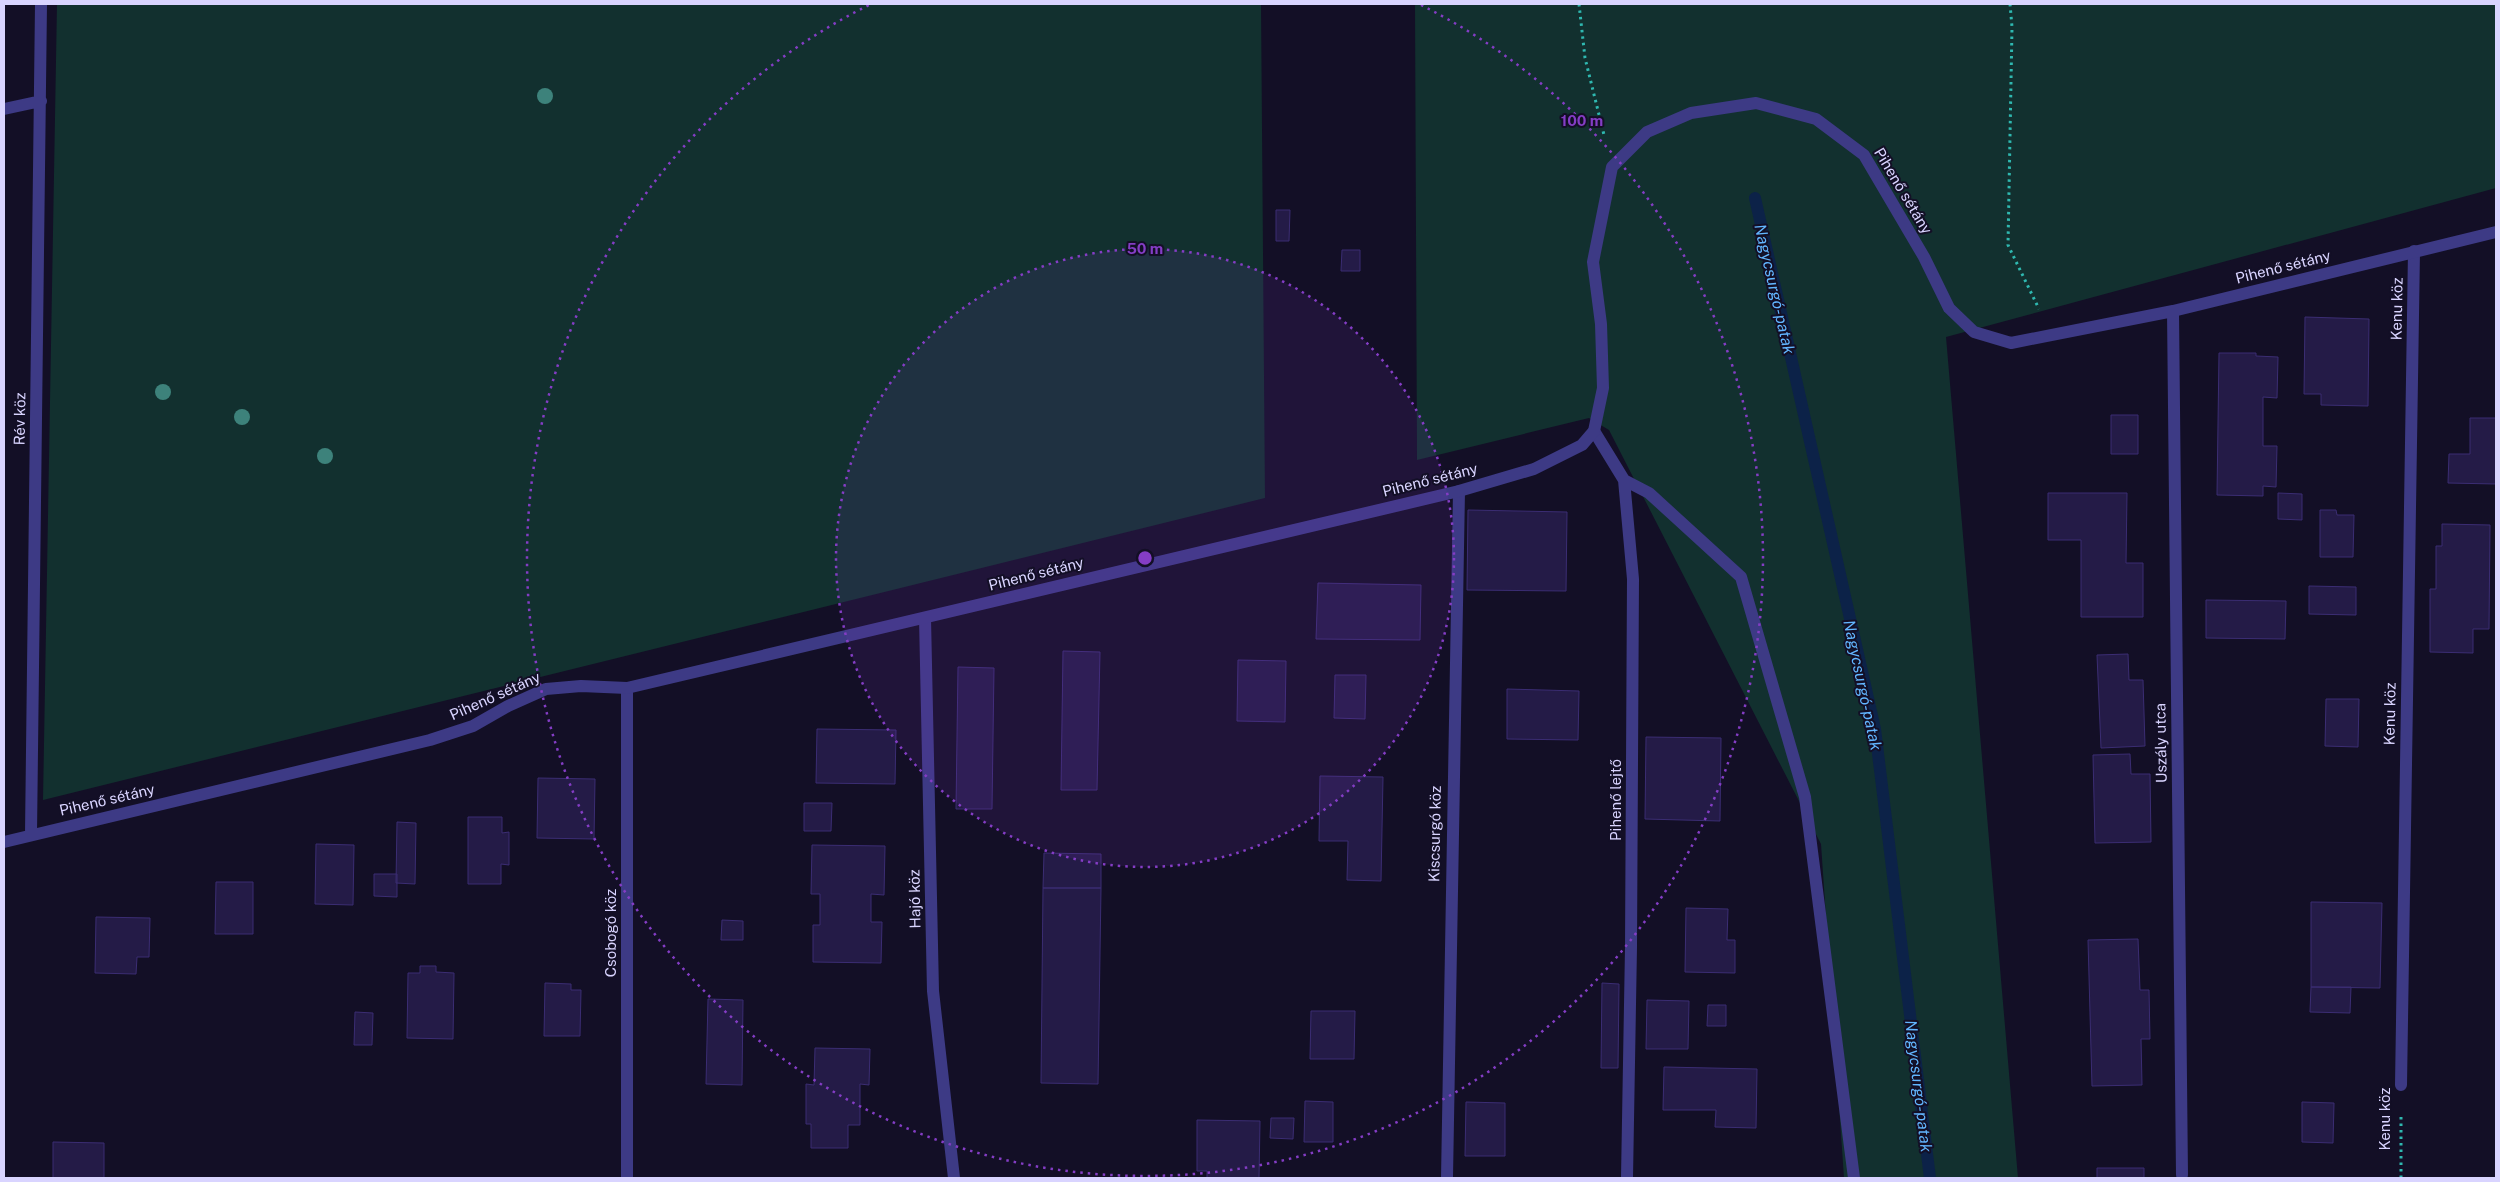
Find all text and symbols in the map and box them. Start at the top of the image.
text: 100 m [1561,112,1603,129]
street label: Pihenő sétány [1871,145,1936,237]
water label: Nagycsurgó-patak [1750,222,1799,356]
text: 50 m [1127,240,1163,257]
street label: Pihenő sétány [2234,246,2332,287]
street label: Kenu köz [2387,277,2406,341]
street label: Rév köz [11,392,28,446]
street label: Pihenő sétány [1381,459,1479,500]
centre of rings [1136,549,1154,567]
street label: Pihenő sétány [987,553,1085,594]
water label: Nagycsurgó-patak [1839,618,1886,752]
street label: Pihenő sétány [447,668,543,723]
street label: Kenu köz [2380,682,2399,746]
street label: Uszály utca [2151,703,2170,783]
street label: Pihenő lejtő [1607,759,1624,841]
street label: Pihenő sétány [58,780,156,819]
street label: Kiscsurgó köz [1425,786,1444,882]
street label: Hajó köz [905,869,924,929]
street label: Csobogó köz [602,889,619,977]
water label: Nagycsurgó-patak [1901,1019,1936,1154]
street label: Kenu köz [2376,1088,2393,1150]

